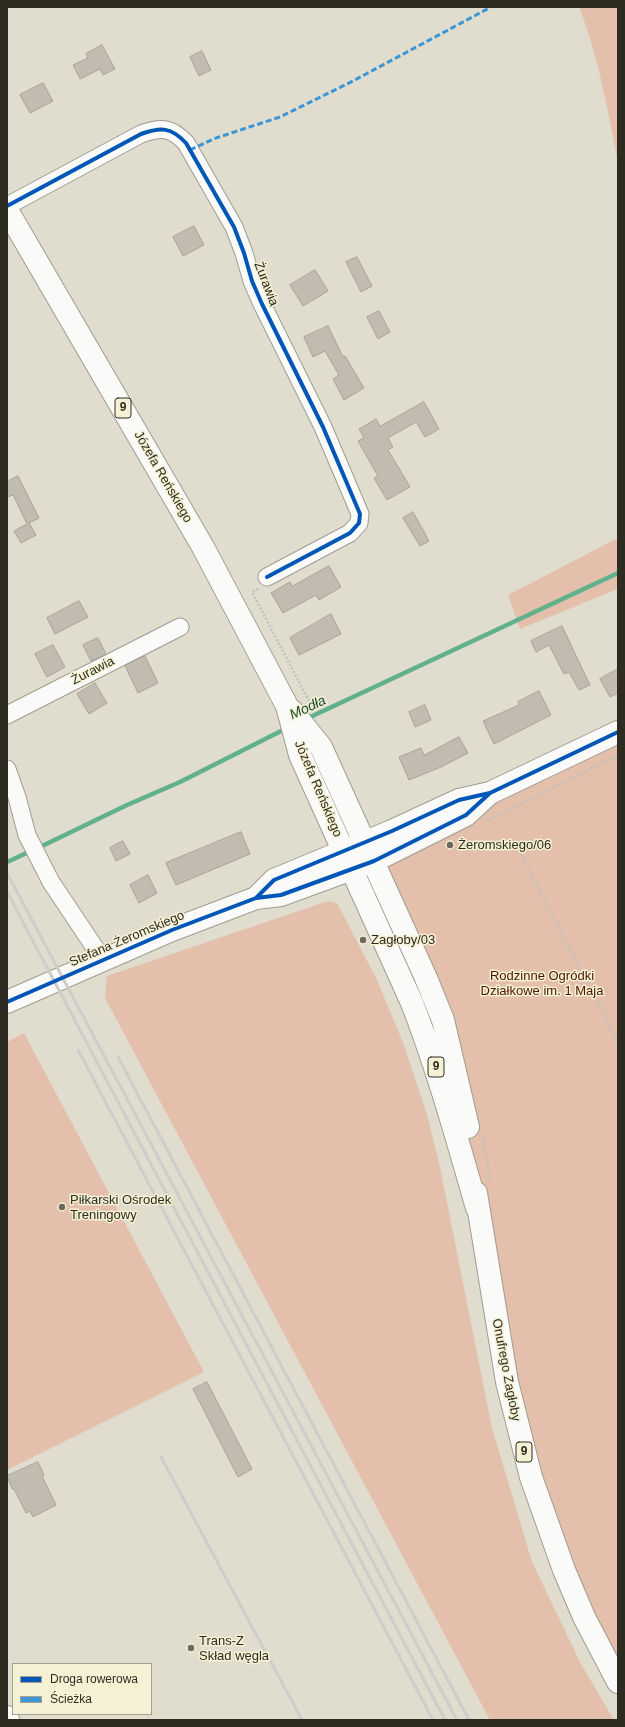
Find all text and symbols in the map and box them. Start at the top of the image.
street label: Żurawia [250,260,282,308]
road number: 9 [115,398,131,418]
street label: Józefa Reńskiego [130,428,196,526]
street label: Żurawia [69,654,117,688]
water label: Modła [287,692,329,724]
street label: Józefa Reńskiego [291,738,345,840]
place label: Żeromskiego/06 [458,837,551,853]
marker: Żeromskiego/06 [445,840,455,850]
street label: Stefana Żeromskiego [67,908,187,970]
place label: Zagłoby/03 [371,932,435,948]
marker: Zagłoby/03 [358,935,368,945]
park label: Rodzinne Ogródki Działkowe im. 1 Maja [481,968,603,999]
road number: 9 [428,1057,444,1077]
place label: Piłkarski Ośrodek Treningowy [70,1192,171,1223]
marker: Piłkarski Ośrodek Treningowy [57,1202,67,1212]
street label: Onufrego Zagłoby [488,1317,524,1423]
road number: 9 [516,1442,532,1462]
place label: Trans-Z Skład węgla [199,1633,269,1664]
marker: Trans-Z Skład węgla [186,1643,196,1653]
legend [12,1663,152,1715]
text: Droga rowerowa [50,1672,138,1686]
text: Ścieżka [50,1692,92,1706]

